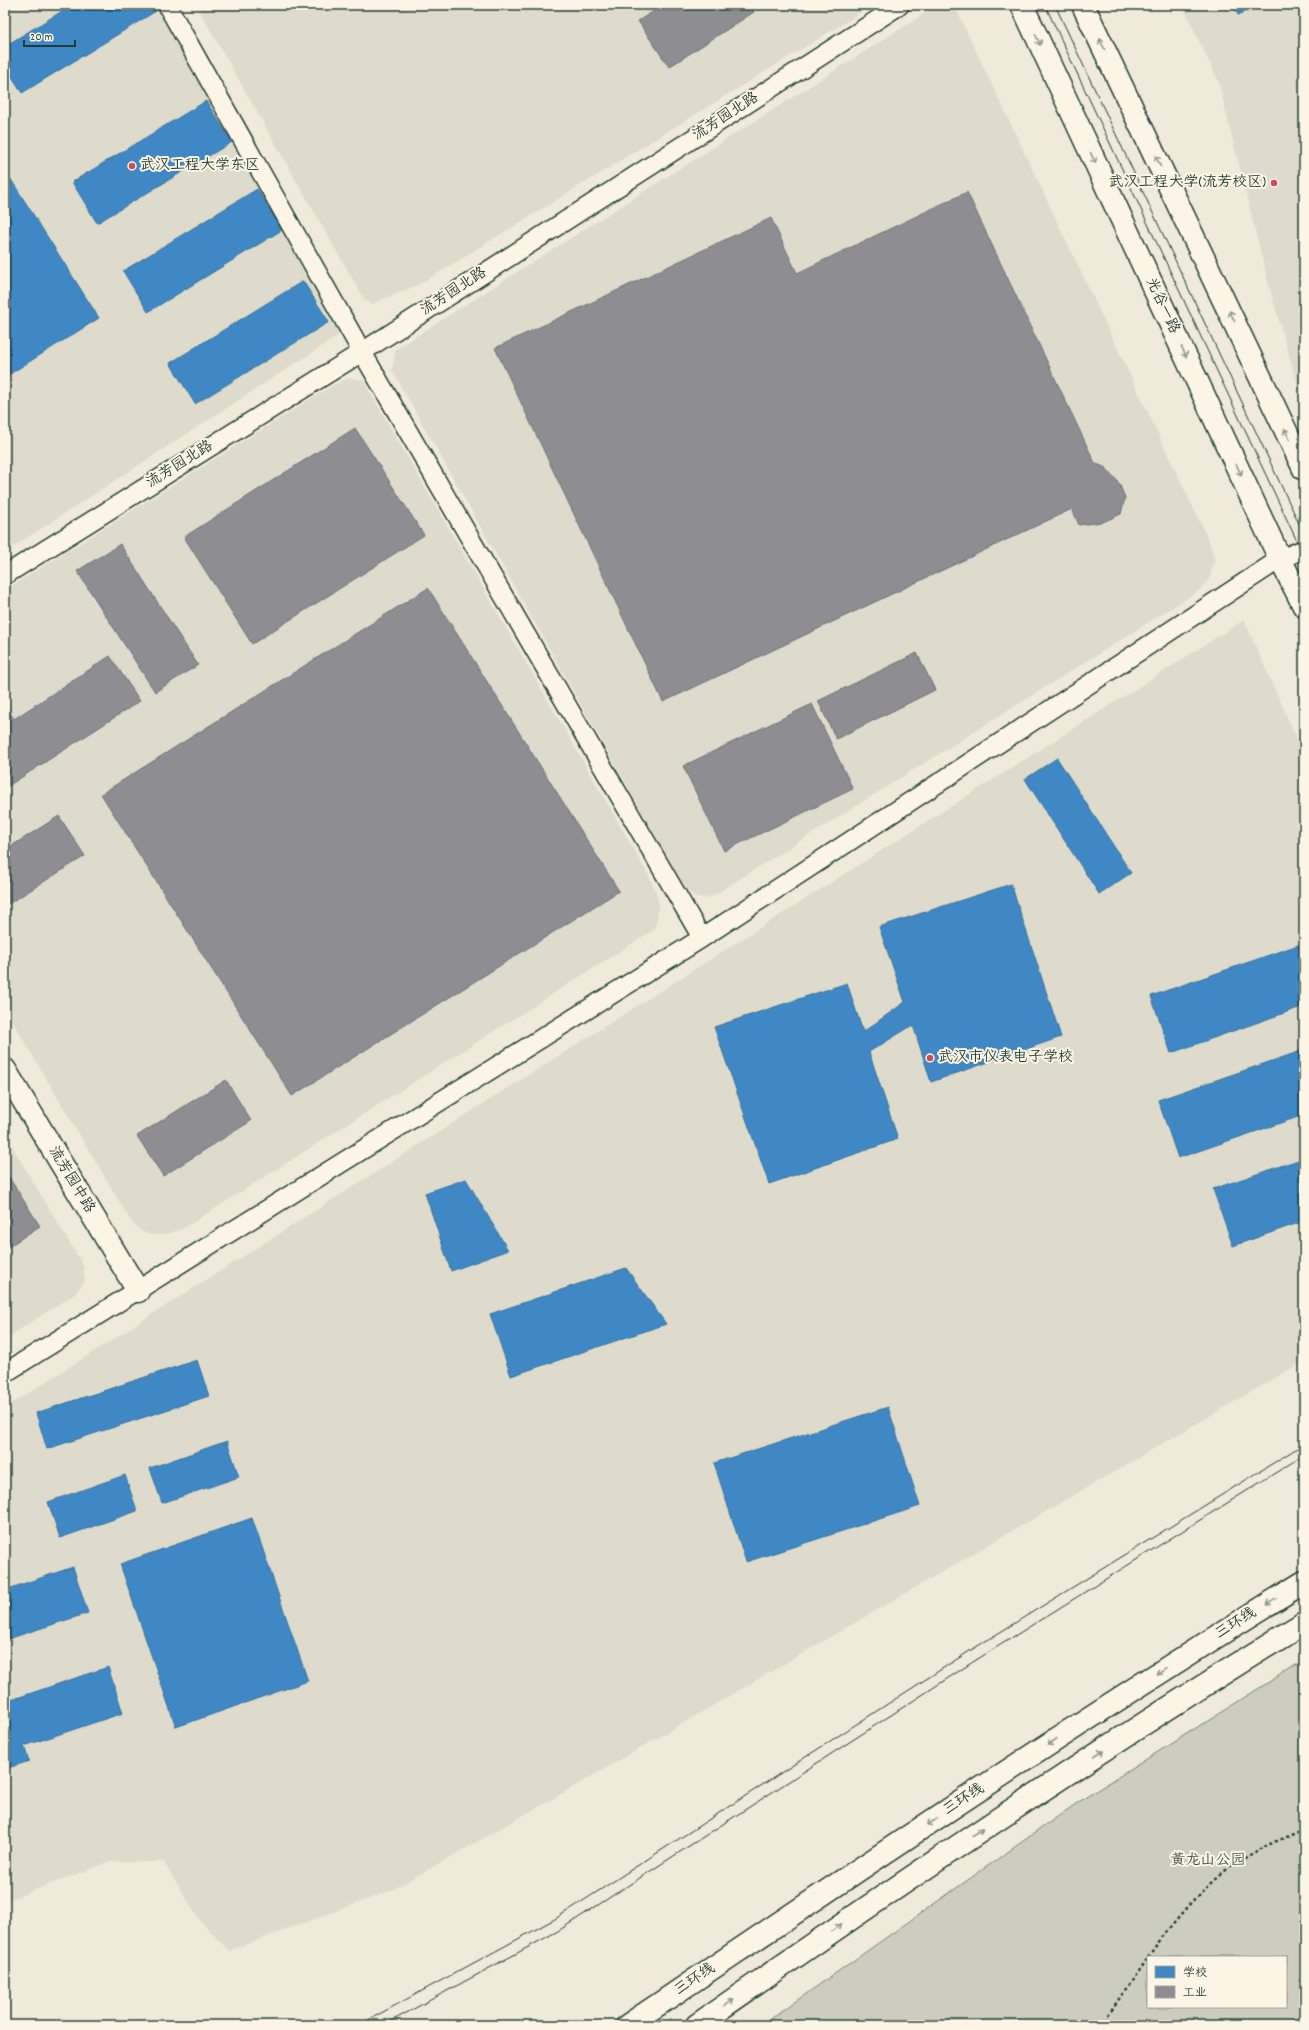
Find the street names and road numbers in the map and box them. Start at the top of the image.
street label: 流芳园北路 [689,87,763,147]
street label: 流芳园北路 [417,262,491,322]
street label: 光谷一路 [1139,274,1185,338]
street label: 流芳园北路 [142,436,218,494]
street label: 流芳园中路 [42,1142,100,1218]
street label: 三环线 [1211,1603,1261,1645]
street label: 三环线 [939,1779,989,1821]
street label: 三环线 [670,1958,720,2002]

